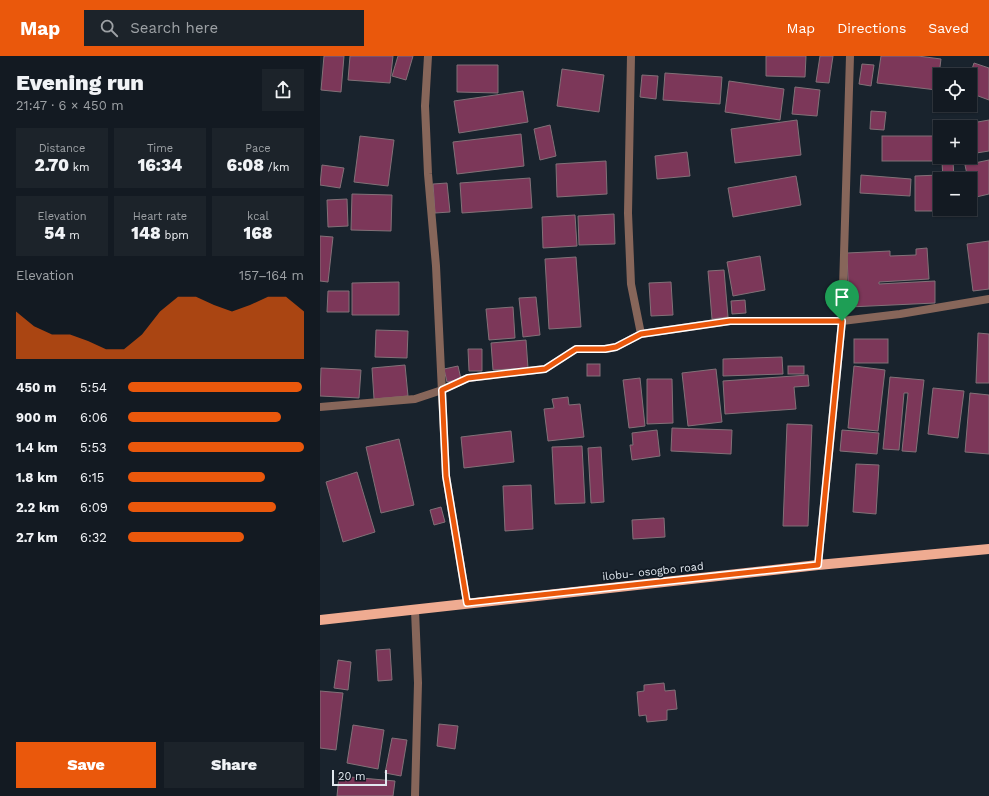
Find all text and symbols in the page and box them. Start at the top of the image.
search box [84,10,364,46]
text: Map [20,17,60,40]
icon: search [98,17,120,39]
text: Search here [130,19,218,37]
text: Map [787,20,815,36]
text: Directions [837,20,906,36]
text: Saved [928,20,969,36]
map controls [933,68,977,216]
button: locate [933,68,977,112]
button: share [262,69,304,111]
text: Evening run [16,70,144,95]
text: 21:47 · 6 × 450 m [16,98,124,113]
button: + [933,120,977,164]
text: Distance [39,142,85,155]
text: Time [147,142,173,155]
text: Pace [245,142,271,155]
text: 2.70 [35,155,69,175]
text: 16:34 [138,155,182,175]
text: 6:08 [227,155,264,175]
text: km [69,161,89,174]
text: /km [264,161,289,174]
button: − [933,172,977,216]
text: Elevation [37,210,87,223]
text: Heart rate [133,210,187,223]
text: kcal [247,210,269,223]
text: 54 [44,223,65,243]
text: 148 [131,223,161,243]
text: 168 [244,223,272,243]
text: m [65,229,80,242]
text: bpm [161,229,189,242]
text: Elevation [16,268,74,283]
text: 157–164 m [239,268,304,283]
pin [825,280,859,321]
icon: arrive [831,286,853,308]
text: 450 m [16,380,56,395]
text: 5:54 [80,380,107,395]
text: 900 m [16,410,57,425]
text: 6:06 [80,410,108,425]
text: 1.4 km [16,440,58,455]
text: 5:53 [80,440,107,455]
text: 1.8 km [16,470,58,485]
text: 6:15 [80,470,104,485]
text: 2.2 km [16,500,59,515]
text: 6:09 [80,500,108,515]
text: 2.7 km [16,530,58,545]
text: 6:32 [80,530,107,545]
street label: ilobu- osogbo road [602,560,704,583]
button: Save [16,742,156,788]
button: Share [164,742,304,788]
scale bar [332,768,387,787]
text: 20 m [338,770,366,783]

